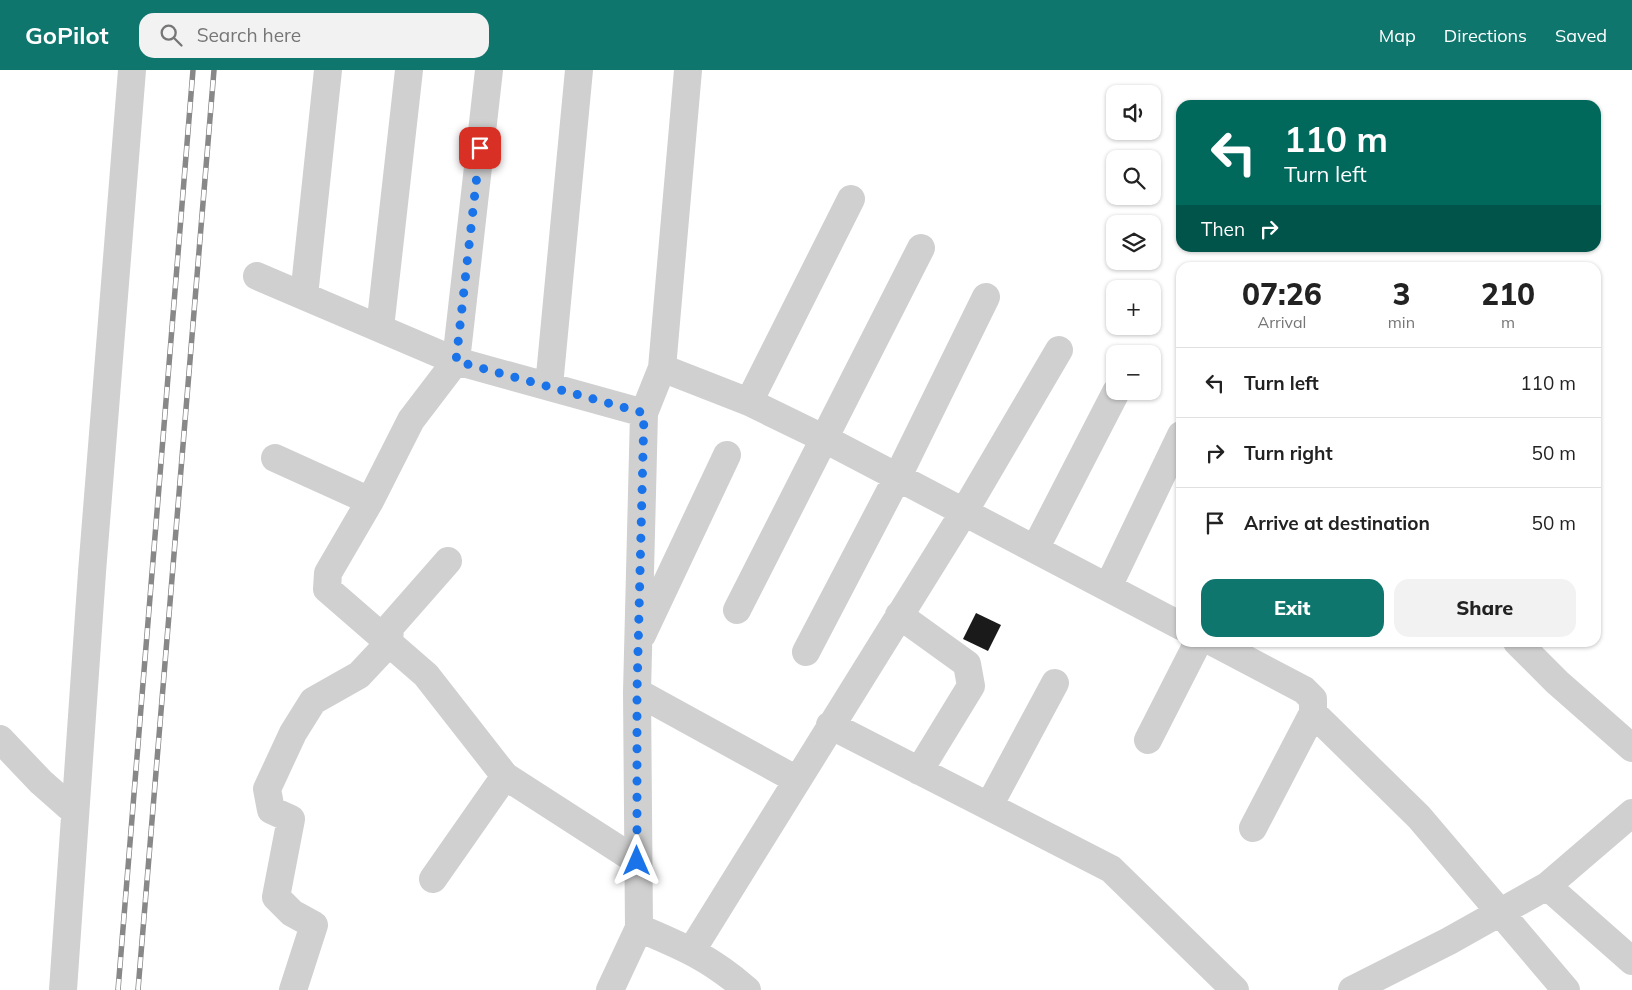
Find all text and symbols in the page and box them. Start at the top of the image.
search box [139,13,489,58]
text: GoPilot [25,20,109,50]
icon: search [157,21,185,49]
text: Search here [197,23,301,47]
text: Map [1379,24,1416,47]
text: Directions [1444,24,1527,47]
text: Saved [1555,24,1607,47]
map controls [1106,85,1161,400]
button: sound [1106,85,1161,140]
text: 110 m [1284,117,1388,161]
icon: left [1201,120,1266,185]
pin [459,127,501,169]
icon: arrive [466,134,494,162]
button: search [1106,150,1161,205]
text: Turn left [1284,160,1367,188]
button: layers [1106,215,1161,270]
icon: right [1255,215,1283,243]
text: Then [1201,217,1245,241]
text: 07:26 [1242,275,1322,313]
text: 3 [1392,275,1410,313]
text: 210 [1481,275,1535,313]
button: + [1106,280,1161,335]
text: Arrival [1257,312,1306,332]
text: min [1388,312,1415,332]
text: m [1501,312,1515,332]
button: − [1106,345,1161,400]
icon: left [1201,369,1229,397]
text: Turn left [1244,371,1319,395]
text: 110 m [1520,371,1576,395]
icon: right [1201,439,1229,467]
text: Turn right [1244,441,1333,465]
text: 50 m [1532,441,1576,465]
icon: arrive [1201,509,1229,537]
text: Arrive at destination [1244,511,1430,535]
text: 50 m [1532,511,1576,535]
button: Exit [1201,579,1384,637]
button: Share [1394,579,1576,637]
position arrow [610,834,662,886]

